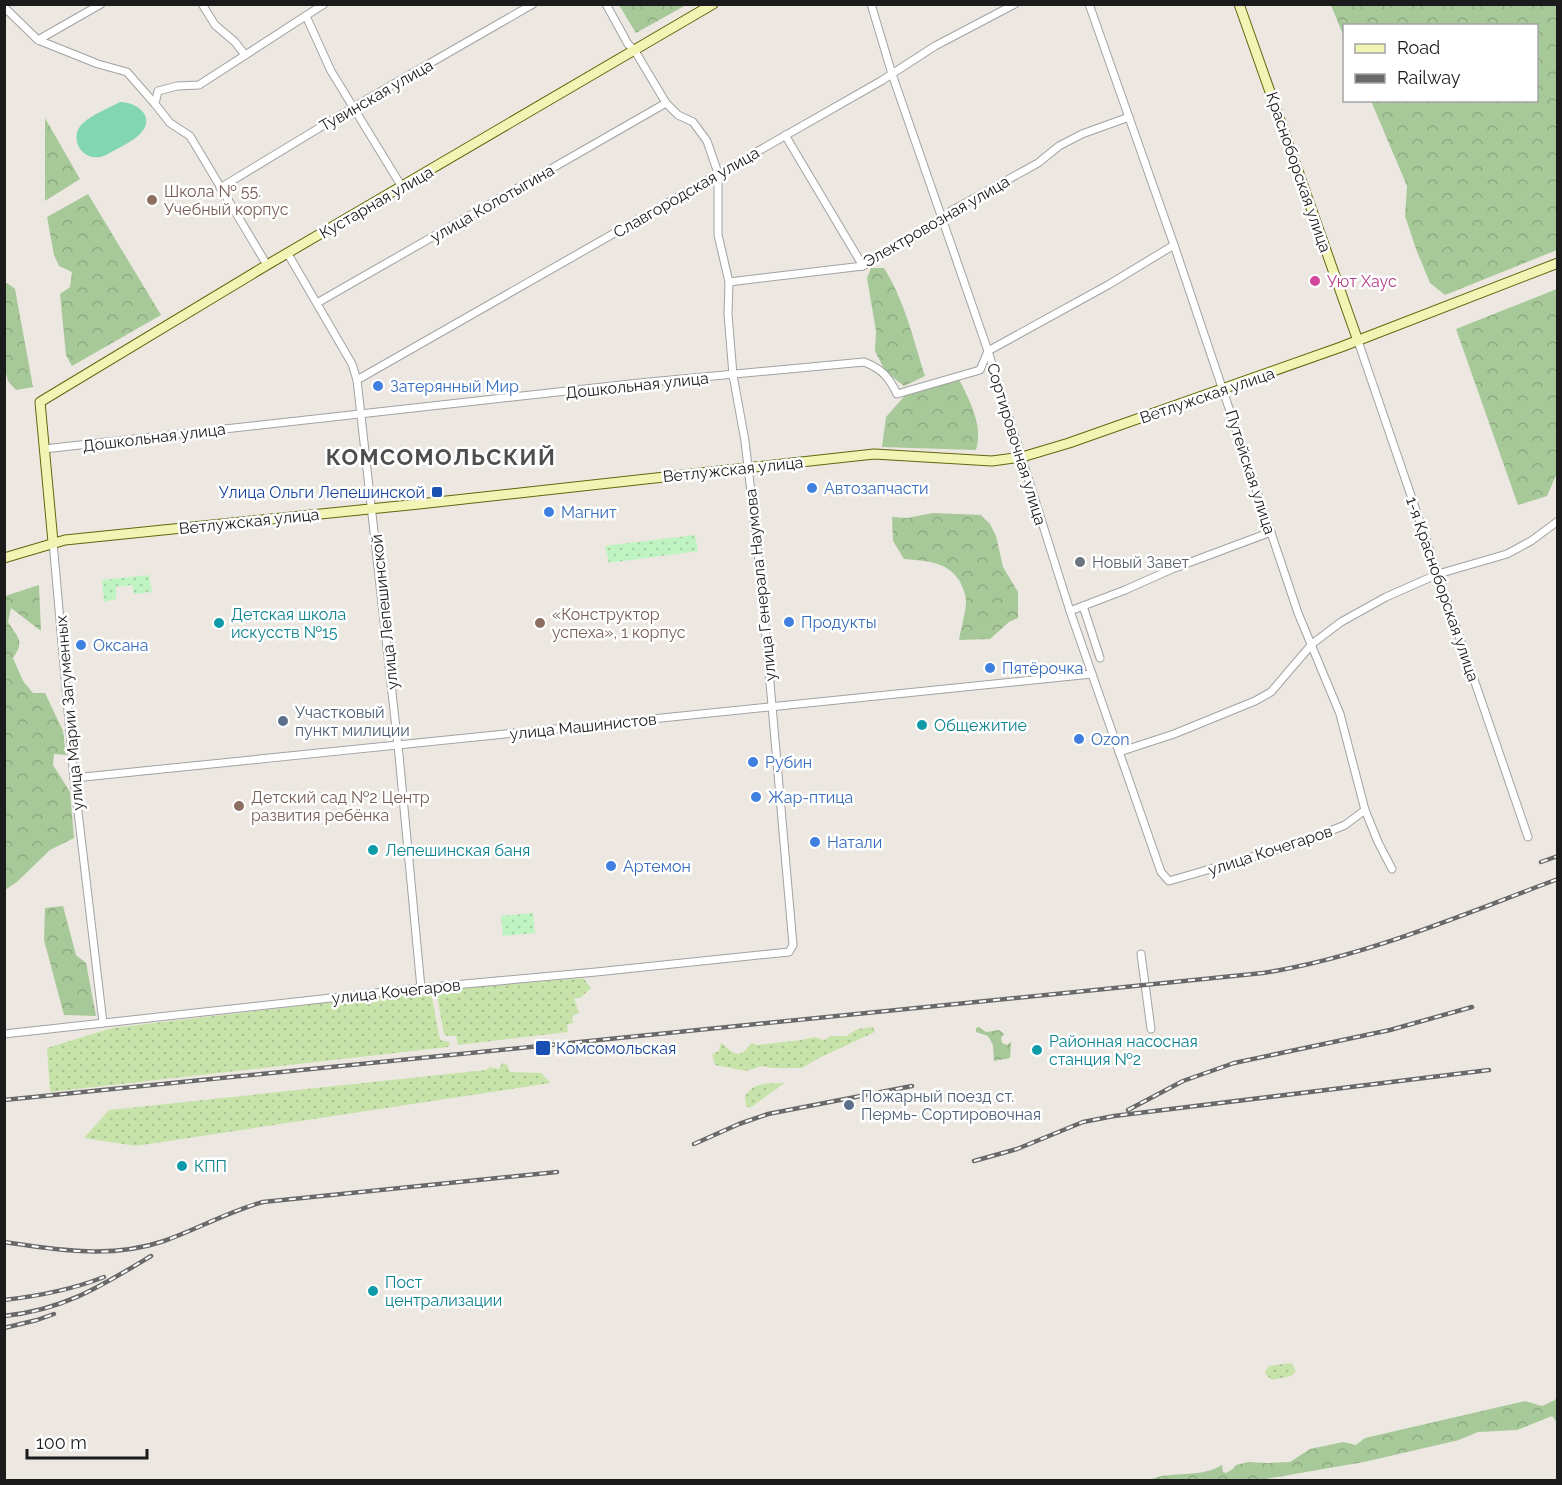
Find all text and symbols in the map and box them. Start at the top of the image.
legend [1343,24,1538,102]
text: Road [1397,37,1440,58]
street label: Тувинская улица [316,55,436,136]
text: Railway [1397,67,1461,88]
street label: Красноборская улица [1262,89,1335,255]
street label: Славгородская улица [610,143,762,242]
street label: улица Колотыгина [427,160,557,247]
street label: Кустарная улица [316,162,436,243]
street label: Электровозная улица [860,172,1013,271]
place label: Школа № 55. Учебный корпус [164,182,289,219]
marker: Школа № 55. Учебный корпус [145,193,159,207]
place label: Уют Хаус [1327,272,1397,291]
marker: Уют Хаус [1308,274,1322,288]
street label: Сортировочная улица [983,361,1050,527]
street label: Ветлужская улица [1137,364,1277,427]
street label: Дошкольная улица [565,369,710,402]
place label: Затерянный Мир [390,377,519,396]
marker: Затерянный Мир [371,379,385,393]
street label: Путейская улица [1221,408,1280,537]
street label: Дошкольная улица [82,419,227,456]
district label: КОМСОМОЛЬСКИЙ [326,444,556,470]
street label: Ветлужская улица [662,453,804,486]
place label: Автозапчасти [824,479,929,498]
marker: Автозапчасти [805,481,819,495]
place label: Улица Ольги Лепешинской [219,483,425,502]
marker: Улица Ольги Лепешинской [430,485,444,499]
street label: улица Генерала Наумова [741,488,780,682]
street label: 1-я Красноборская улица [1402,494,1483,684]
place label: Магнит [561,503,617,522]
street label: Ветлужская улица [178,505,320,538]
marker: Магнит [542,505,556,519]
street label: улица Лепешинской [367,533,402,691]
place label: Новый Завет [1092,553,1190,572]
marker: Новый Завет [1073,555,1087,569]
place label: Детская школа искусств №15 [231,605,346,642]
place label: «Конструктор успеха», 1 корпус [552,605,686,642]
place label: Продукты [801,613,877,632]
street label: улица Марии Загуменных [52,615,87,811]
marker: Продукты [782,615,796,629]
marker: Детская школа искусств №15 [212,616,226,630]
marker: «Конструктор успеха», 1 корпус [533,616,547,630]
place label: Оксана [93,636,148,655]
marker: Оксана [74,638,88,652]
place label: Пятёрочка [1002,659,1083,678]
marker: Пятёрочка [983,661,997,675]
place label: Участковый пункт милиции [295,703,410,740]
street label: улица Машинистов [509,709,657,744]
marker: Участковый пункт милиции [276,714,290,728]
place label: Общежитие [934,716,1027,735]
marker: Общежитие [915,718,929,732]
place label: Ozon [1091,730,1130,749]
marker: Ozon [1072,732,1086,746]
place label: Рубин [765,753,812,772]
marker: Рубин [746,755,760,769]
place label: Детский сад №2 Центр развития ребёнка [251,788,430,825]
place label: Жар-птица [768,788,853,807]
marker: Жар-птица [749,790,763,804]
marker: Детский сад №2 Центр развития ребёнка [232,799,246,813]
street label: улица Кочегаров [1206,821,1335,879]
place label: Натали [827,833,882,852]
marker: Натали [808,835,822,849]
place label: Лепешинская баня [385,841,530,860]
marker: Лепешинская баня [366,843,380,857]
place label: Артемон [623,857,691,876]
marker: Артемон [604,859,618,873]
street label: улица Кочегаров [331,975,461,1008]
place label: Районная насосная станция №2 [1049,1032,1198,1069]
marker: Комсомольская [534,1039,552,1057]
place label: Комсомольская [556,1039,676,1058]
marker: Районная насосная станция №2 [1030,1043,1044,1057]
place label: Пожарный поезд ст. Пермь- Сортировочная [861,1087,1041,1124]
marker: Пожарный поезд ст. Пермь- Сортировочная [842,1098,856,1112]
place label: КПП [194,1157,227,1176]
marker: КПП [175,1159,189,1173]
place label: Пост централизации [385,1273,502,1310]
marker: Пост централизации [366,1284,380,1298]
scale bar [27,1422,147,1460]
text: 100 m [36,1432,87,1453]

